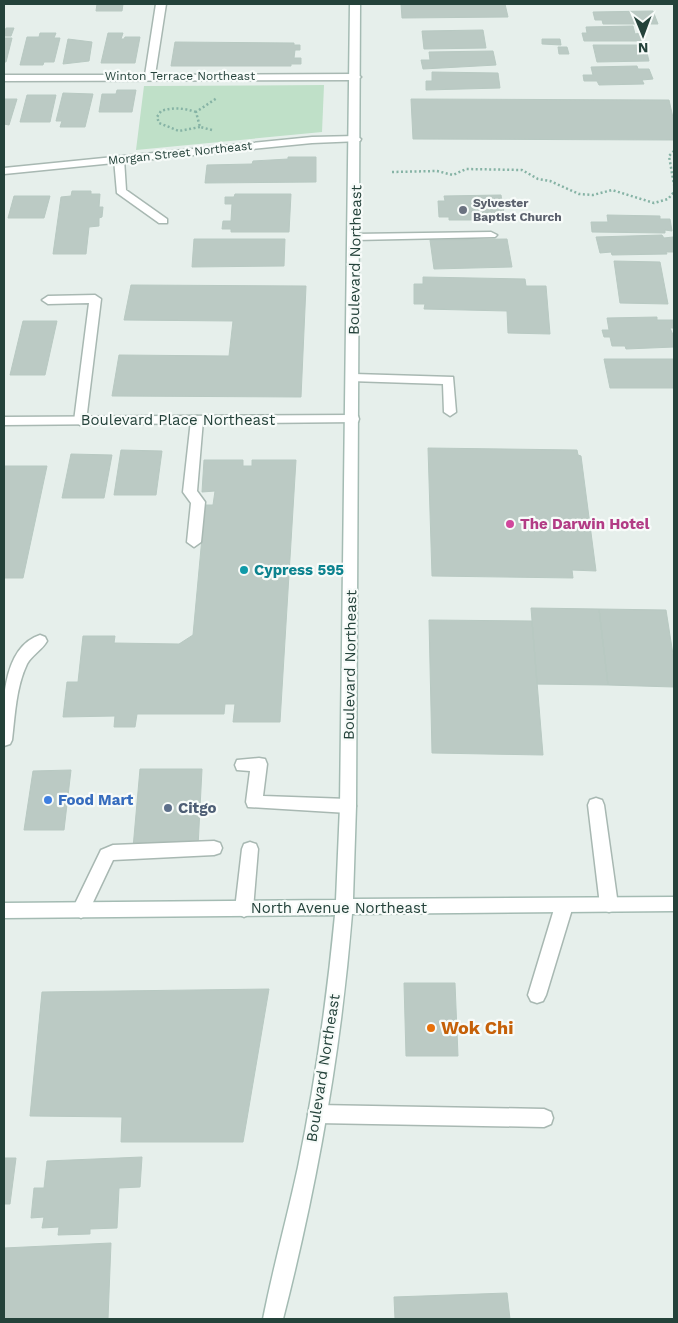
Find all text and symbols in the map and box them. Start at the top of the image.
north arrow [618,10,668,60]
text: N [638,40,649,56]
street label: Winton Terrace Northeast [105,69,255,83]
street label: Morgan Street Northeast [107,138,253,168]
street label: Boulevard Northeast [345,184,365,335]
place label: Sylvester Baptist Church [473,196,562,224]
marker: Sylvester Baptist Church [457,204,469,216]
street label: Boulevard Place Northeast [81,411,276,429]
place label: The Darwin Hotel [520,515,649,533]
marker: The Darwin Hotel [504,518,516,530]
place label: Cypress 595 [254,561,344,579]
marker: Cypress 595 [238,564,250,576]
street label: Boulevard Northeast [340,589,360,740]
place label: Food Mart [58,791,134,809]
marker: Food Mart [42,794,54,806]
place label: Citgo [178,799,217,817]
marker: Citgo [162,802,174,814]
street label: North Avenue Northeast [251,899,428,917]
street label: Boulevard Northeast [302,992,344,1144]
place label: Wok Chi [441,1017,514,1038]
marker: Wok Chi [425,1022,437,1034]

